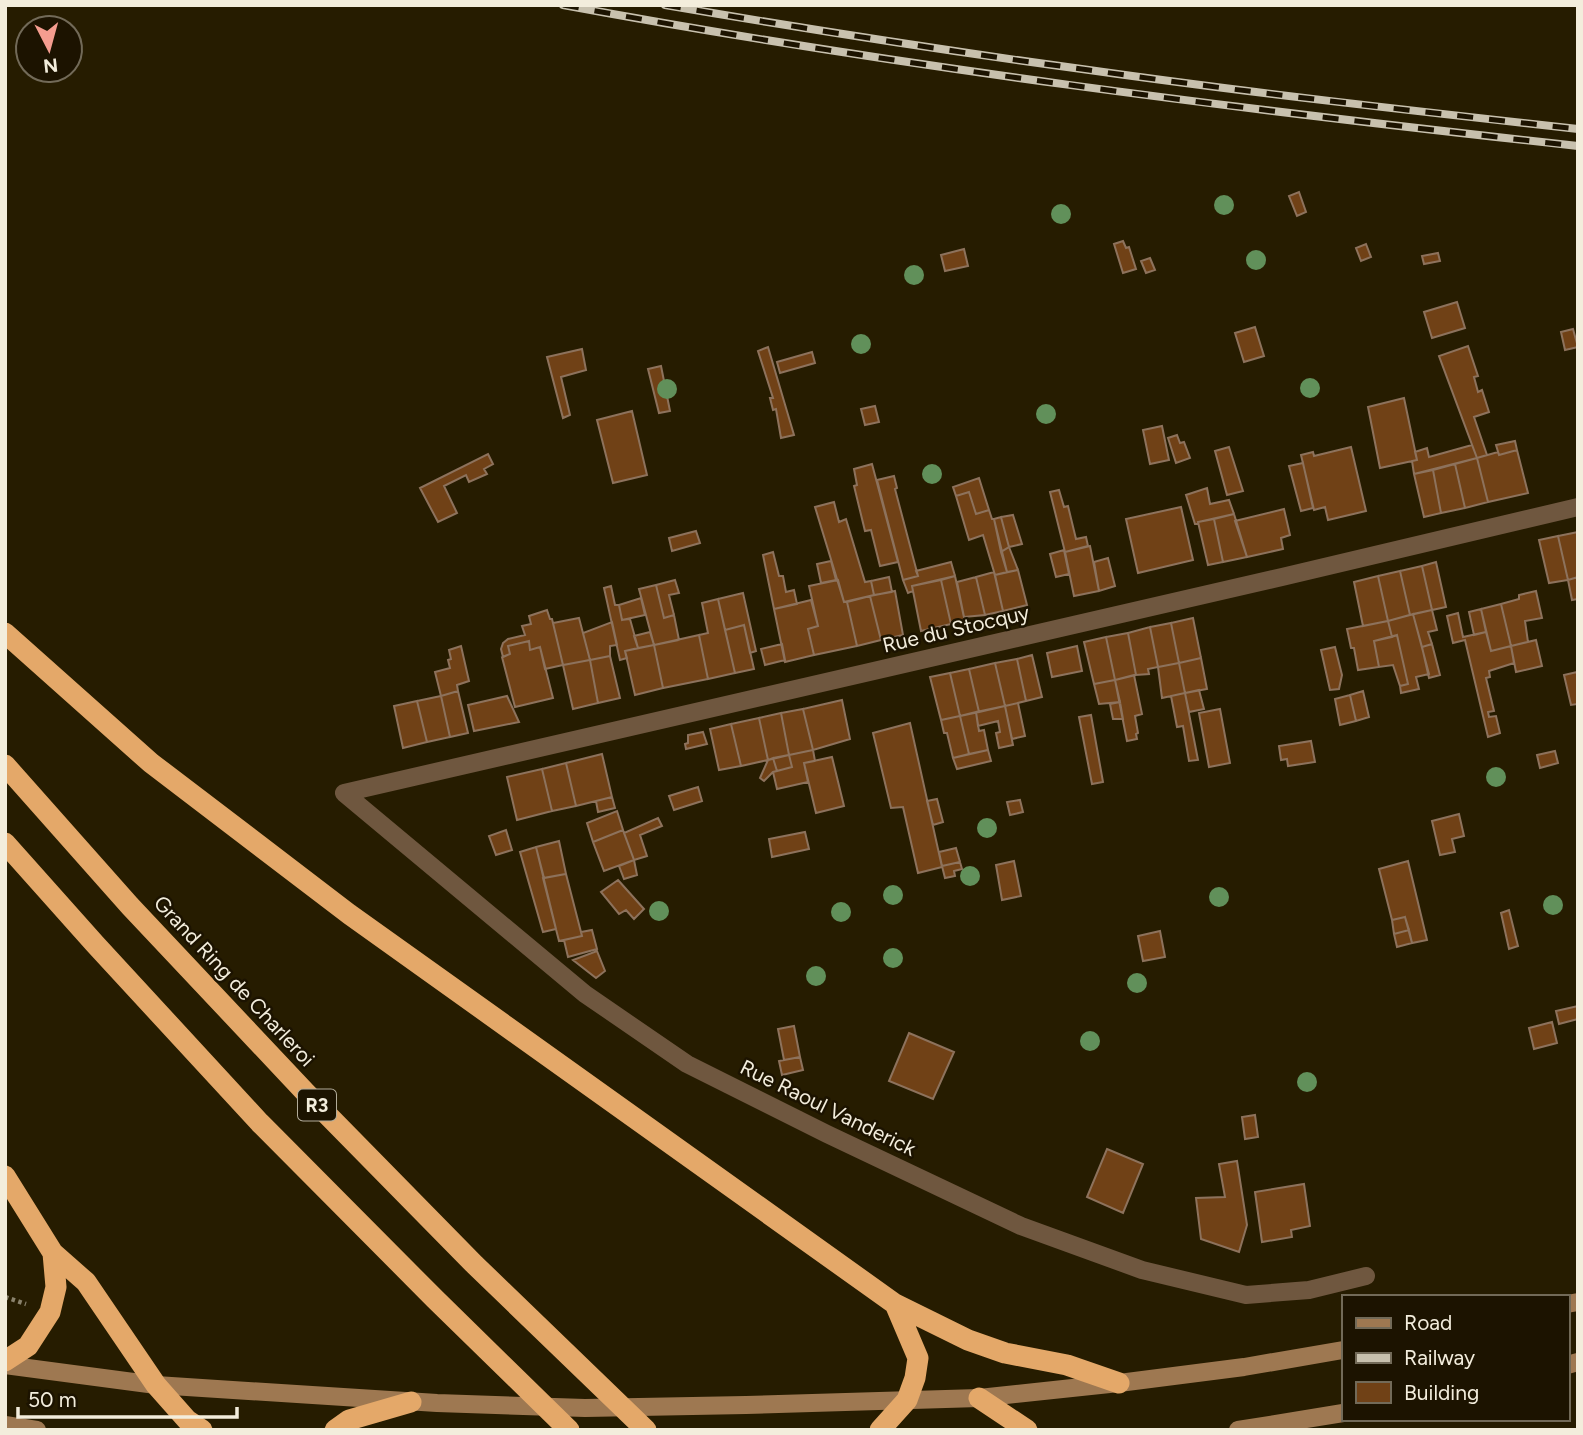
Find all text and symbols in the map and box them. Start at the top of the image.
north arrow [14,14,84,84]
text: N [42,53,59,78]
street label: Rue du Stocquy [880,599,1032,658]
street label: Grand Ring de Charleroi [149,890,320,1071]
street label: Rue Raoul Vanderick [736,1054,921,1161]
road number: R3 [298,1090,336,1120]
legend [1342,1295,1569,1421]
text: Road [1404,1310,1452,1335]
text: Railway [1404,1345,1475,1370]
scale bar [18,1376,236,1420]
text: Building [1404,1380,1479,1405]
text: 50 m [28,1387,77,1412]

